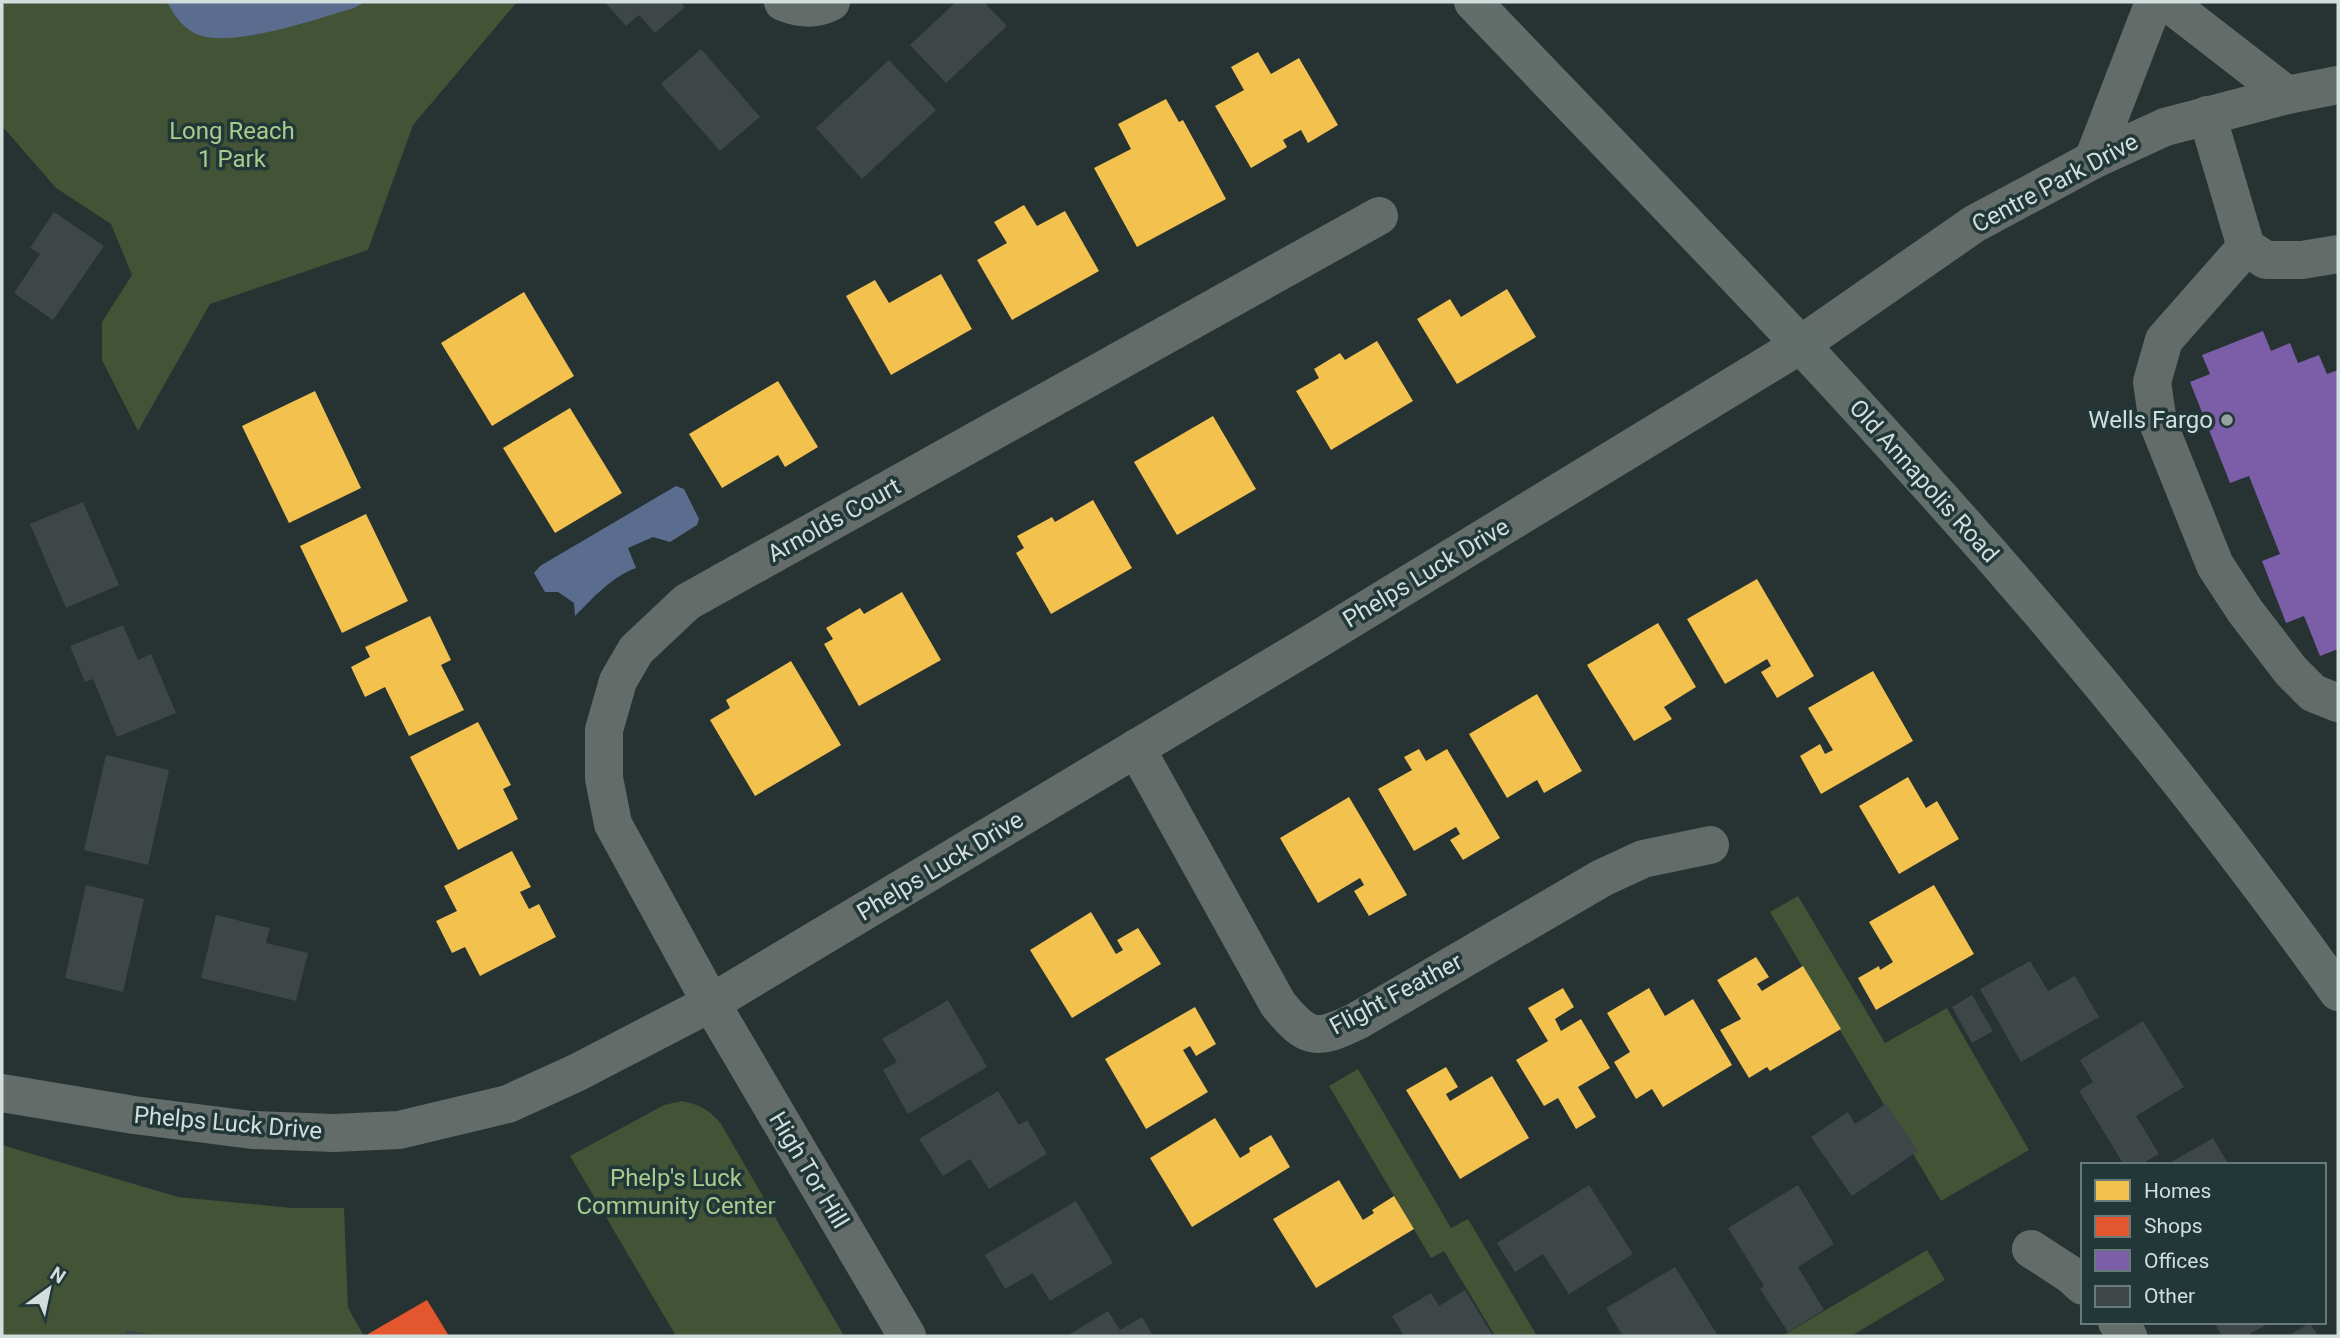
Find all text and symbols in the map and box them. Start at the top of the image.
park label: Long Reach 1 Park [169,117,295,173]
street label: Centre Park Drive [1967,127,2143,239]
street label: Old Annapolis Road [1844,394,2004,568]
place label: Wells Fargo [2088,406,2213,434]
marker: Wells Fargo [2219,412,2235,428]
street label: Arnolds Court [763,472,905,568]
street label: Phelps Luck Drive [1338,512,1514,634]
street label: Phelps Luck Drive [852,805,1028,927]
street label: Flight Feather [1325,947,1467,1041]
street label: Phelps Luck Drive [133,1101,323,1145]
street label: High Tor Hill [763,1107,855,1233]
legend [2081,1163,2326,1324]
park label: Phelp's Luck Community Center [576,1164,776,1220]
text: Homes [2144,1179,2211,1203]
text: Shops [2144,1214,2203,1238]
text: Offices [2144,1249,2209,1273]
north arrow [14,1254,84,1324]
text: N [46,1262,70,1288]
text: Other [2144,1284,2195,1308]

